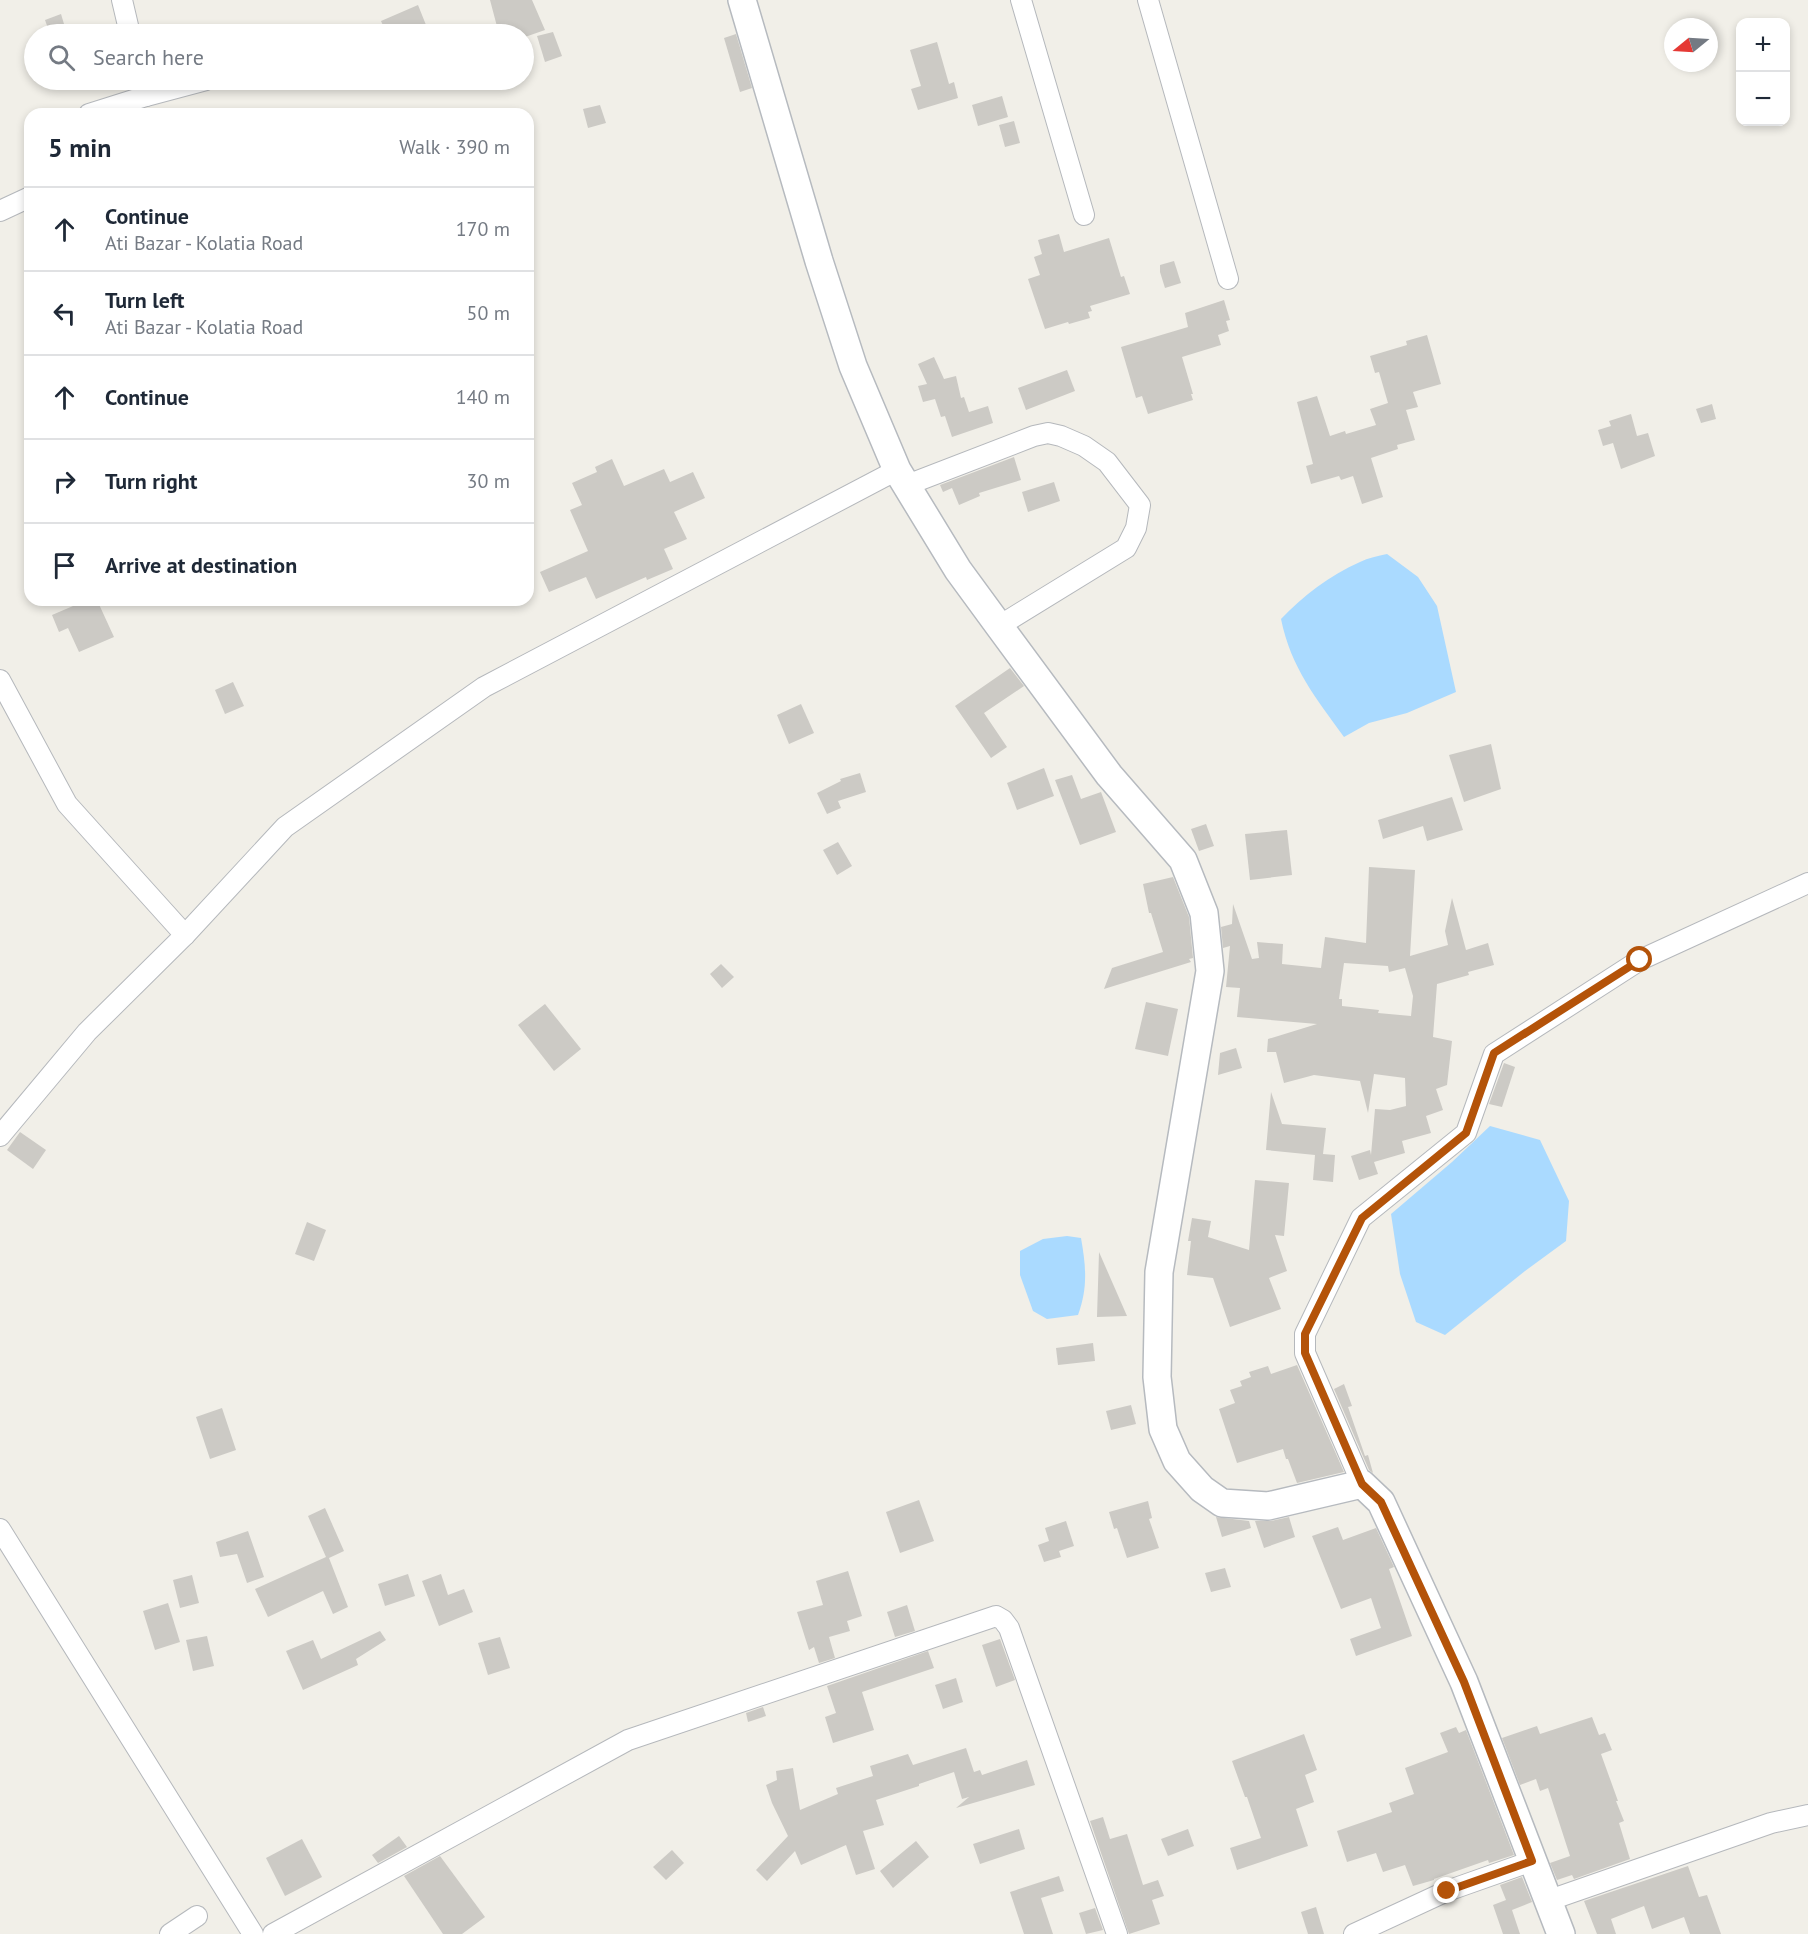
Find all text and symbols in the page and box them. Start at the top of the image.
north arrow [1664,18,1718,72]
map controls [1736,18,1790,126]
button: + [1736,18,1790,72]
search box [24,24,534,90]
icon: search [45,41,78,74]
text: Search here [93,43,204,71]
button: − [1736,72,1790,126]
text: 5 min [48,131,111,164]
text: Walk · 390 m [399,134,510,160]
text: Continue [105,202,189,230]
icon: ahead [48,213,81,246]
text: 170 m [456,216,510,242]
text: Ati Bazar - Kolatia Road [105,230,303,256]
text: Turn left [105,286,185,314]
icon: left [48,297,81,330]
text: 50 m [467,300,510,326]
text: Ati Bazar - Kolatia Road [105,314,303,340]
icon: ahead [48,381,81,414]
text: Continue [105,383,189,411]
text: 140 m [456,384,510,410]
icon: right [48,465,81,498]
text: Turn right [105,467,197,495]
text: 30 m [467,468,510,494]
icon: arrive [48,549,81,582]
text: Arrive at destination [105,551,297,579]
route start [1626,946,1652,972]
route end [1433,1877,1459,1903]

